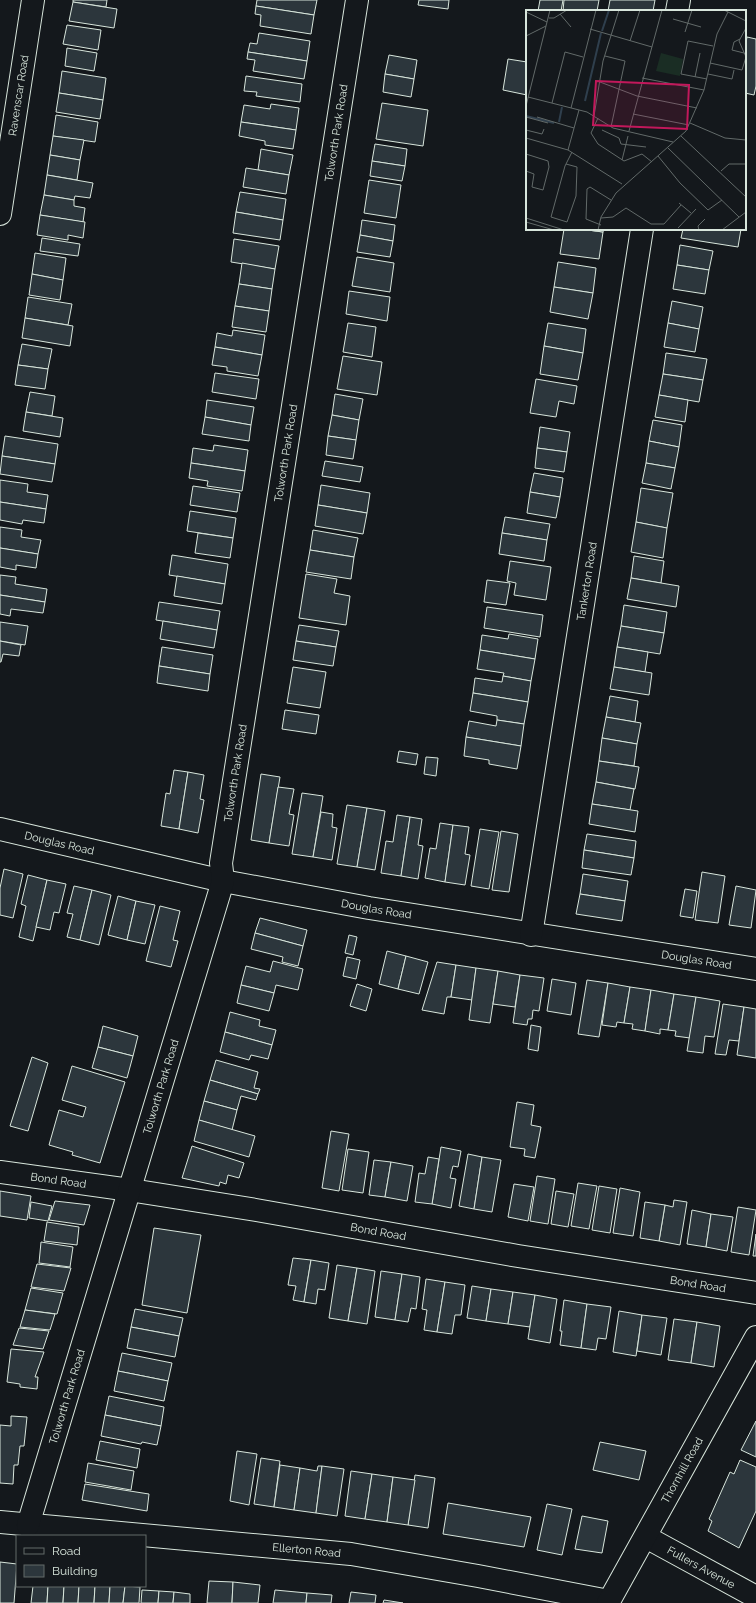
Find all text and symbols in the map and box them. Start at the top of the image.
inset map [526,10,746,230]
street label: Ravenscar Road [6,54,31,137]
street label: Tolworth Park Road [322,83,351,183]
street label: Tolworth Park Road [272,403,300,503]
street label: Tankerton Road [574,541,600,622]
street label: Tolworth Park Road [222,723,250,823]
street label: Douglas Road [23,829,96,858]
street label: Douglas Road [340,897,413,922]
street label: Douglas Road [660,948,733,972]
street label: Tolworth Park Road [141,1038,182,1136]
street label: Bond Road [30,1170,87,1191]
street label: Bond Road [349,1221,407,1243]
street label: Bond Road [669,1274,727,1295]
street label: Tolworth Park Road [47,1348,88,1446]
street label: Thornhill Road [659,1435,706,1506]
legend [16,1535,146,1587]
street label: Ellerton Road [272,1541,342,1560]
text: Road [52,1544,81,1558]
street label: Fullers Avenue [665,1544,738,1592]
text: Building [52,1564,98,1578]

